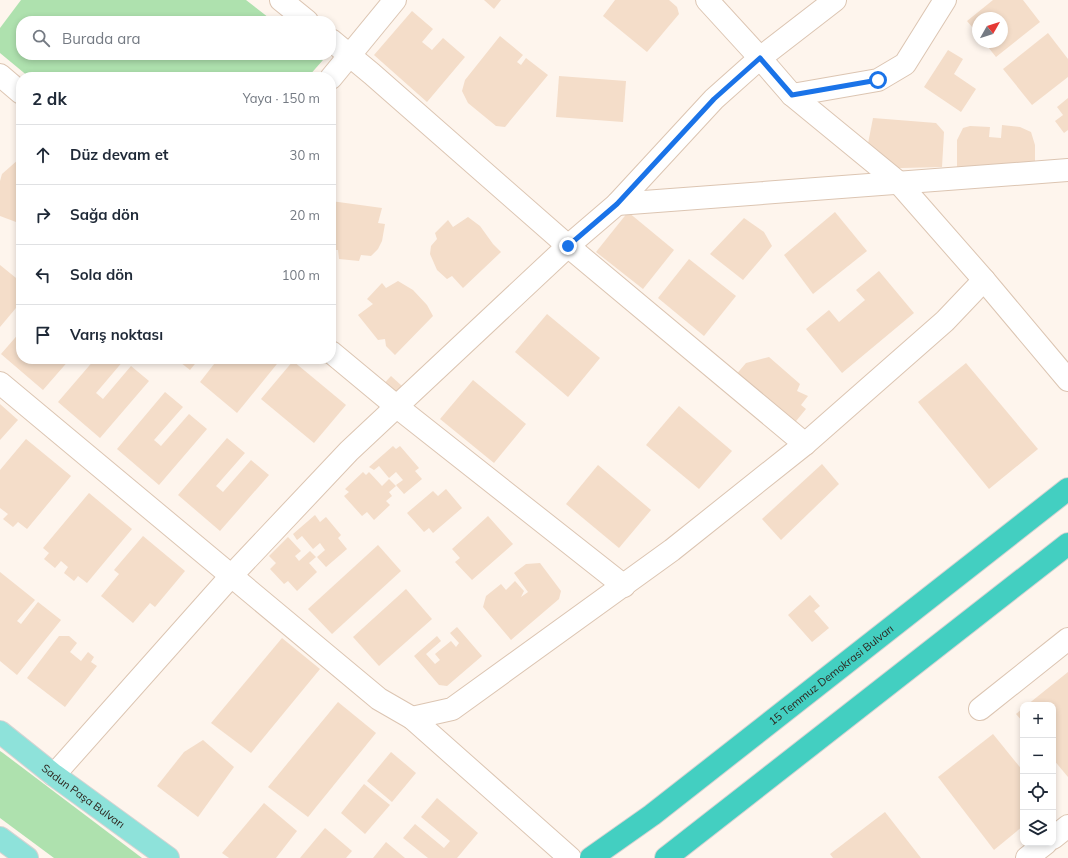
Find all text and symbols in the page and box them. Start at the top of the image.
north arrow [972,12,1008,48]
search box [16,16,336,60]
icon: search [30,27,52,49]
text: Burada ara [62,29,141,48]
route start [869,71,887,89]
text: 2 dk [32,88,67,109]
text: Yaya · 150 m [243,90,320,106]
icon: ahead [32,144,54,166]
text: Düz devam et [70,145,169,164]
text: 30 m [290,147,320,163]
icon: right [32,204,54,226]
text: Sağa dön [70,205,139,224]
text: 20 m [290,207,320,223]
route end [559,237,577,255]
icon: left [32,264,54,286]
text: Sola dön [70,265,133,284]
text: 100 m [282,267,320,283]
icon: arrive [32,324,54,346]
text: Varış noktası [70,325,163,344]
street label: 15 Temmuz Demokrasi Bulvarı [766,621,896,728]
map controls [1020,702,1056,846]
button: + [1020,702,1056,738]
button: − [1020,738,1056,774]
street label: Sadun Paşa Bulvarı [39,761,127,831]
button: locate [1020,774,1056,810]
button: layers [1020,810,1056,846]

